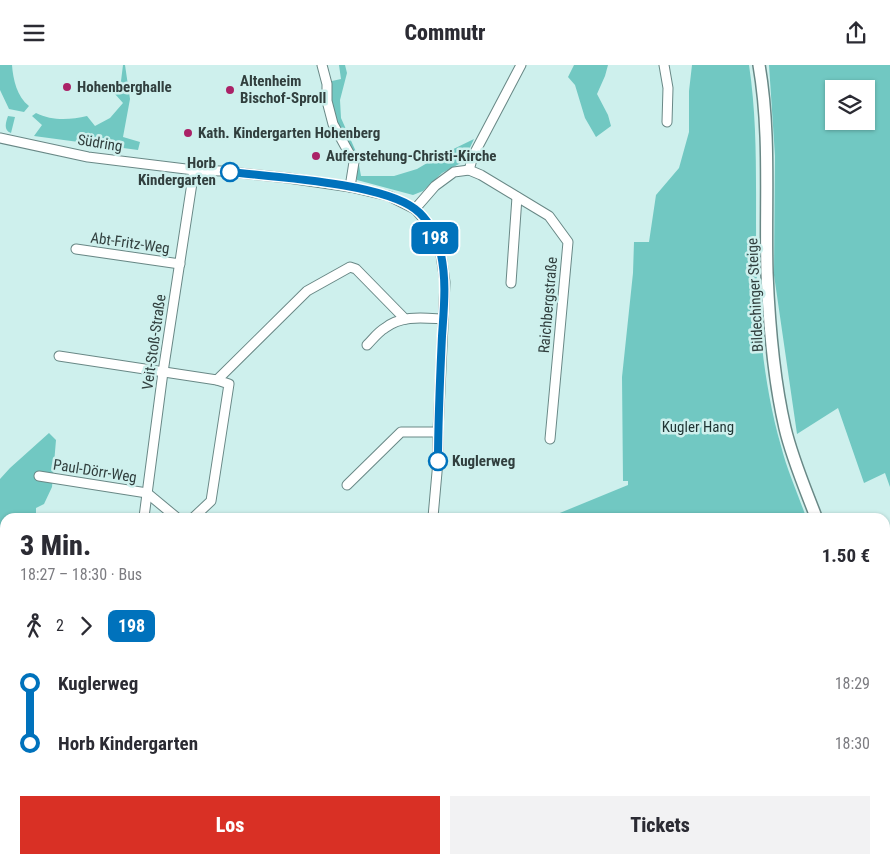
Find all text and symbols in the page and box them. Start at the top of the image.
icon: menu [20,19,48,47]
icon: share [842,19,870,47]
text: Commutr [404,20,486,45]
place label: Altenheim Bischof-Sproll [240,72,326,107]
place label: Hohenberghalle [77,78,172,96]
map controls [825,80,875,130]
button: layers [825,80,875,130]
marker: Hohenberghalle [61,81,73,93]
marker: Altenheim Bischof-Sproll [224,84,236,96]
place label: Kath. Kindergarten Hohenberg [198,124,380,142]
marker: Kath. Kindergarten Hohenberg [182,127,194,139]
street label: Südring [76,131,124,155]
place label: Auferstehung-Christi-Kirche [326,147,496,165]
marker: Auferstehung-Christi-Kirche [310,150,322,162]
place label: Horb Kindergarten [138,154,216,189]
marker: Horb Kindergarten [220,162,240,182]
line badge: 198 [406,222,464,254]
text: 198 [421,227,449,248]
street label: Abt-Fritz-Weg [89,229,171,257]
street label: Bildechinger Steige [743,238,767,352]
street label: Raichbergstraße [535,256,561,354]
street label: Veit-Stoß-Straße [138,293,170,391]
park label: Kugler Hang [662,418,734,436]
marker: Kuglerweg [428,451,448,471]
place label: Kuglerweg [452,452,515,470]
street label: Paul-Dörr-Weg [52,456,138,486]
text: 3 Min. [20,529,91,562]
text: 1.50 € [822,544,870,567]
text: 18:27 – 18:30 · Bus [20,565,142,584]
icon: walk [20,612,48,640]
icon: forward [72,612,100,640]
text: 198 [118,615,145,636]
text: 2 [56,616,64,635]
text: Kuglerweg [58,672,138,695]
text: 18:29 [835,674,870,693]
text: Horb Kindergarten [58,732,198,755]
text: 18:30 [835,734,870,753]
button: Los [20,796,440,854]
button: Tickets [450,796,870,854]

